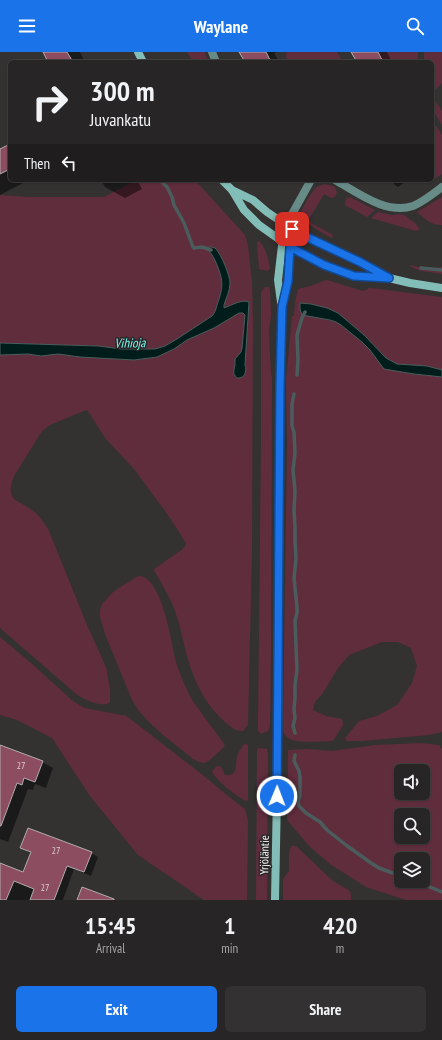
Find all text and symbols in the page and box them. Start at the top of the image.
icon: menu [16,15,38,37]
text: Waylane [194,15,248,38]
icon: search [404,15,426,37]
text: 300 m [90,72,154,109]
icon: right [24,76,76,128]
text: Juvankatu [90,108,151,131]
icon: left [58,152,80,174]
text: Then [24,154,50,173]
pin [275,212,309,246]
icon: arrive [281,218,303,240]
water label: Vihioja [114,334,146,352]
house number: 27 [17,759,26,772]
map controls [394,764,430,888]
button: sound [394,764,430,800]
position arrow [256,775,298,817]
button: search [394,808,430,844]
street label: Yrjöläntie [256,835,272,875]
house number: 27 [52,844,61,857]
button: layers [394,852,430,888]
house number: 27 [41,881,50,894]
text: 15:45 [85,910,137,941]
text: 1 [224,910,235,941]
text: 420 [323,910,357,941]
text: Arrival [96,940,125,957]
text: min [221,940,238,957]
text: m [336,940,344,957]
button: Exit [16,986,217,1032]
button: Share [225,986,426,1032]

